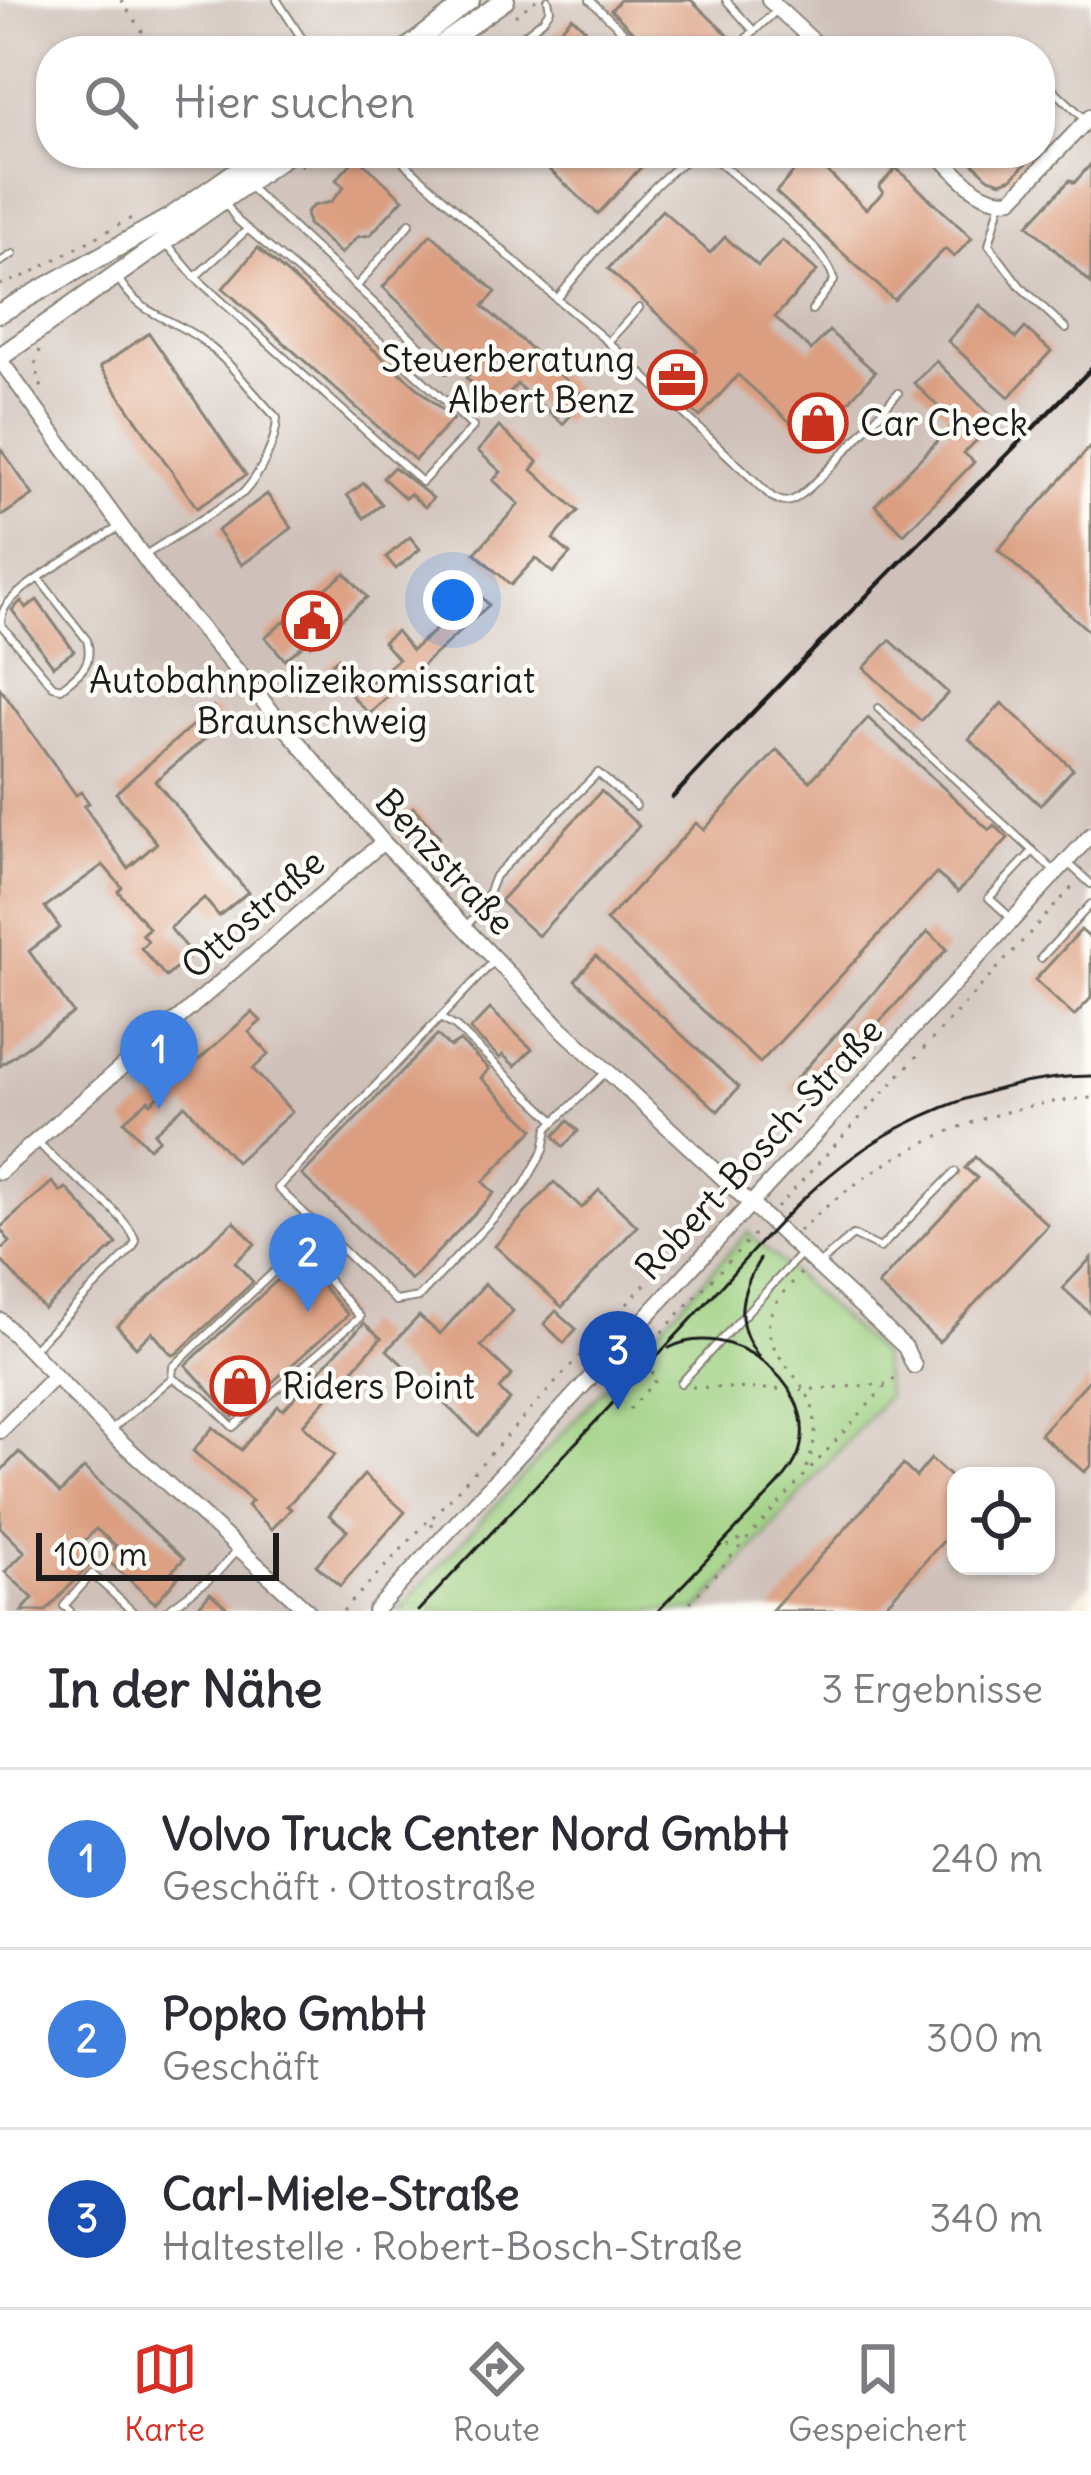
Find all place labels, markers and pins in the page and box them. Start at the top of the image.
place label: Steuerberatung Albert Benz [381,337,635,423]
office icon: Steuerberatung Albert Benz [646,349,708,411]
shop icon: Car Check [787,392,849,454]
place label: Car Check [860,401,1028,446]
public building icon: Autobahnpolizeikomissariat Braunschweig [281,590,343,652]
place label: Autobahnpolizeikomissariat Braunschweig [89,658,535,744]
pin: 1 [120,1010,198,1109]
pin: 2 [269,1213,347,1312]
pin: 3 [579,1311,657,1410]
shop icon: Riders Point [209,1355,271,1417]
place label: Riders Point [282,1364,475,1409]

